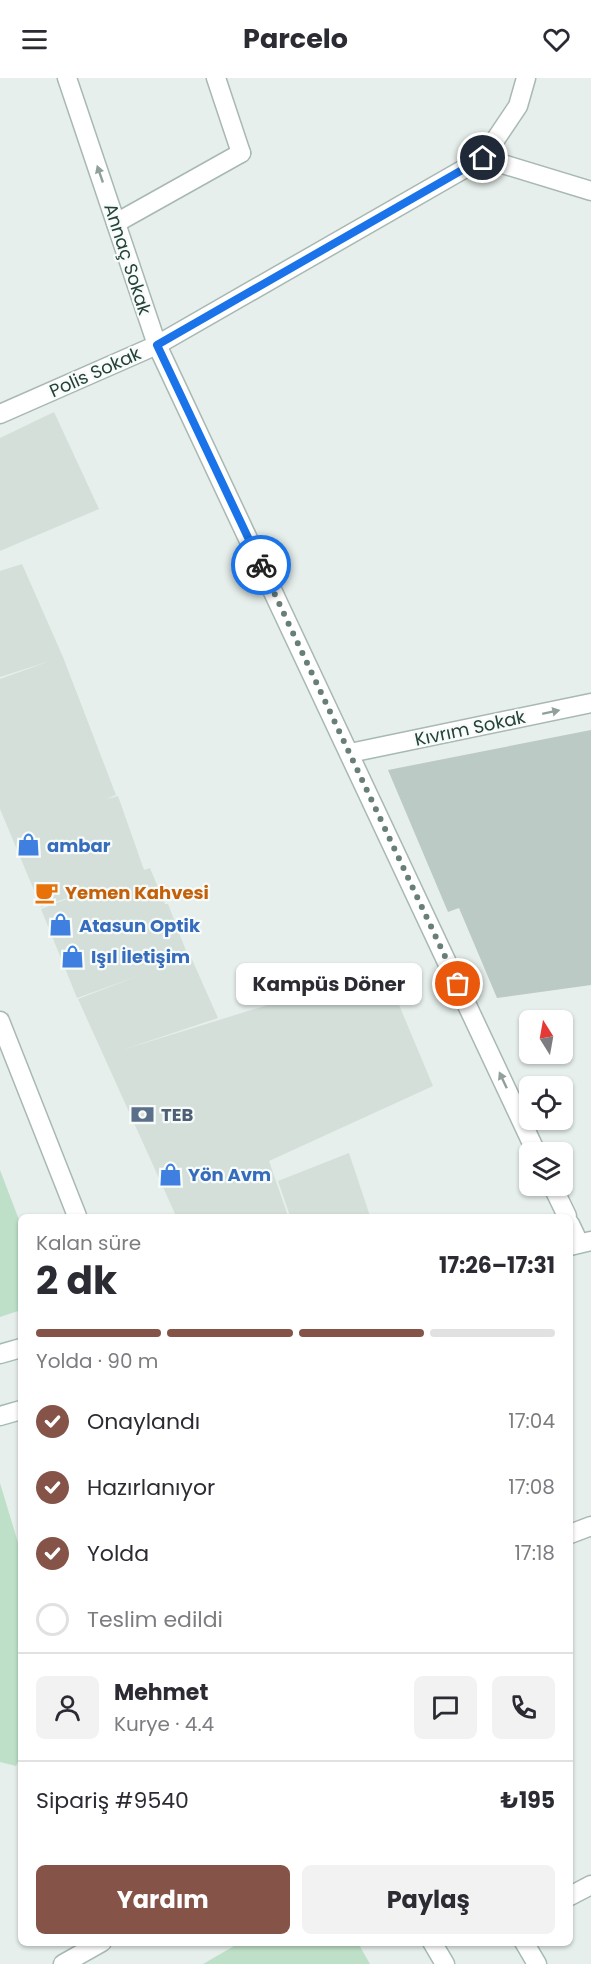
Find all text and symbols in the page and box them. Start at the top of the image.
text: Parcelo [243,20,348,57]
icon: menu [18,23,51,56]
icon: heart [540,23,573,56]
pin [457,132,508,183]
icon: home [466,141,499,174]
one-way arrow [94,165,104,183]
street label: Annaç Sokak [98,200,158,319]
street label: Polis Sokak [45,340,145,403]
courier [231,535,291,595]
icon: bike [245,549,278,582]
street label: Kıvrım Sokak [412,704,528,752]
one-way arrow [541,706,560,716]
shop icon: ambar [16,832,42,858]
place label: ambar [47,833,111,858]
cafe icon: Yemen Kahvesi [34,879,60,905]
place label: Yemen Kahvesi [65,880,209,905]
shop icon: Atasun Optik [48,912,74,938]
place label: Atasun Optik [79,913,201,938]
shop icon: Işıl İletişim [60,943,86,969]
place label: Işıl İletişim [91,944,190,969]
pin [432,958,483,1009]
callout: Kampüs Döner [236,963,422,1005]
icon: bag [441,967,474,1000]
text: Kampüs Döner [253,970,405,998]
north arrow [519,1010,573,1064]
map controls [519,1010,573,1196]
one-way arrow [498,1072,507,1089]
button: locate [519,1076,573,1130]
bank icon: TEB [130,1101,156,1127]
place label: TEB [161,1102,193,1127]
button: layers [519,1142,573,1196]
shop icon: Yön Avm [157,1161,183,1187]
place label: Yön Avm [188,1162,271,1187]
text: Kalan süre [36,1229,141,1257]
text: 17:26–17:31 [439,1250,555,1281]
text: 2 dk [36,1253,117,1308]
text: Yolda · 90 m [36,1347,158,1375]
icon: check [36,1405,69,1438]
text: Onaylandı [87,1406,200,1437]
text: 17:04 [508,1407,555,1435]
icon: check [36,1471,69,1504]
text: Hazırlanıyor [87,1472,215,1503]
text: 17:08 [508,1473,555,1501]
icon: check [36,1537,69,1570]
text: Yolda [87,1538,149,1569]
text: 17:18 [514,1539,555,1567]
text: Teslim edildi [87,1604,223,1635]
button: person [36,1676,99,1739]
button: chat [414,1676,477,1739]
button: phone [492,1676,555,1739]
text: Mehmet [114,1677,208,1708]
text: Kurye · 4.4 [114,1710,214,1738]
text: Sipariş #9540 [36,1785,189,1816]
text: ₺195 [501,1785,555,1816]
button: Yardım [36,1865,290,1934]
button: Paylaş [302,1865,555,1934]

